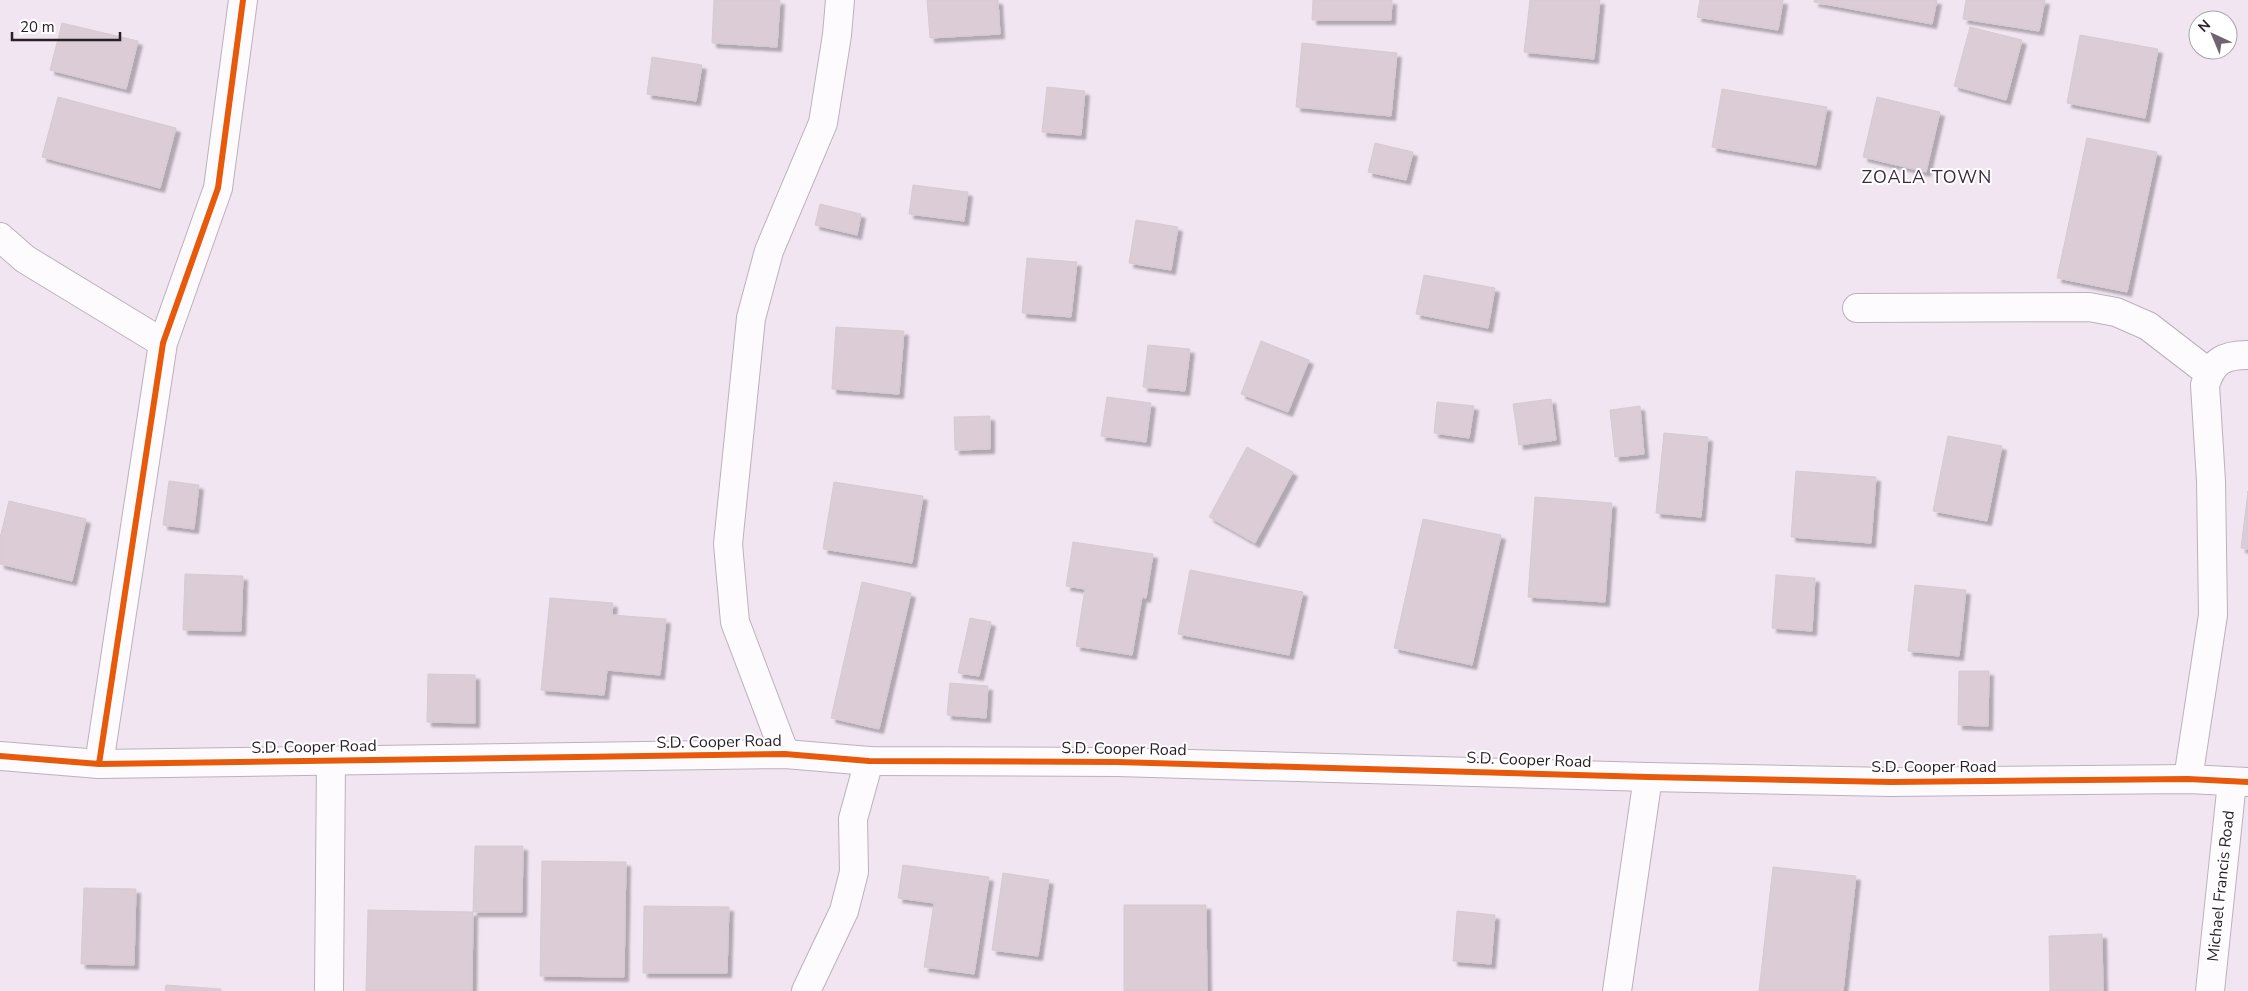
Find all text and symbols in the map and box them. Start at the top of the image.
scale bar [12,10,120,42]
north arrow [2188,10,2238,60]
text: N [2194,16,2215,36]
text: 20 m [20,17,55,37]
district label: ZOALA TOWN [1862,165,1992,189]
street label: S.D. Cooper Road [656,730,782,754]
street label: S.D. Cooper Road [251,735,377,759]
street label: S.D. Cooper Road [1061,737,1187,761]
street label: S.D. Cooper Road [1466,747,1592,773]
street label: S.D. Cooper Road [1871,756,1997,778]
street label: Michael Francis Road [2202,809,2240,963]

